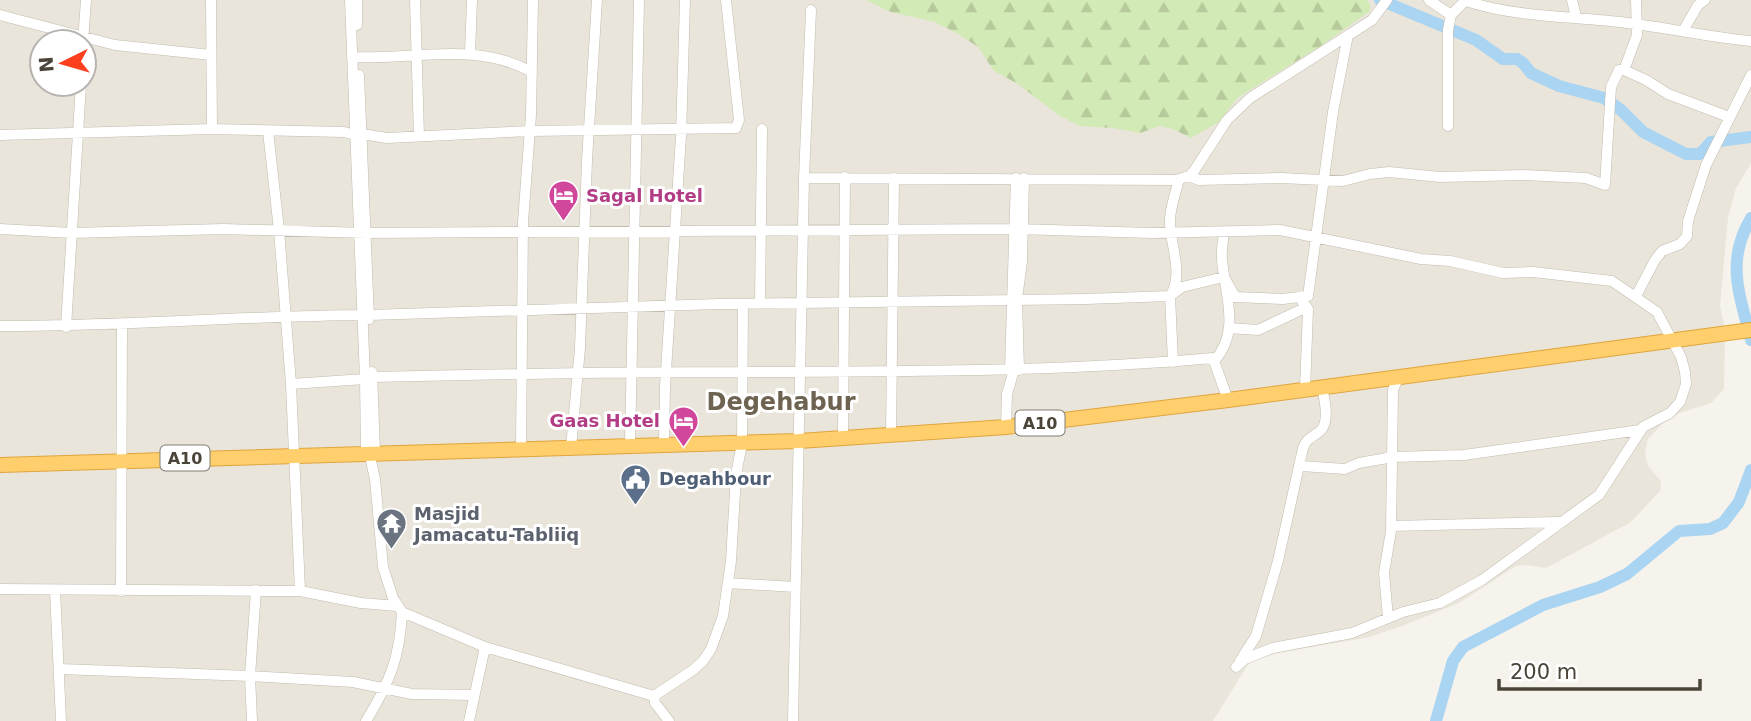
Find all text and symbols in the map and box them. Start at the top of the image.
north arrow [28,28,98,98]
text: N [34,56,58,73]
hotel icon: Sagal Hotel [546,179,580,223]
place label: Sagal Hotel [586,185,703,206]
district label: Degehabur [706,388,856,416]
hotel icon: Gaas Hotel [666,404,700,448]
place label: Gaas Hotel [550,410,660,431]
road number: A10 [1016,410,1064,436]
road number: A10 [160,446,210,471]
public building icon: Degahbour [619,462,653,506]
place label: Degahbour [659,468,771,489]
place label: Masjid Jamacatu-Tabliiq [412,503,579,545]
temple icon: Masjid Jamacatu-Tabliiq [374,507,408,551]
scale bar [1499,648,1700,692]
text: 200 m [1510,660,1577,684]

